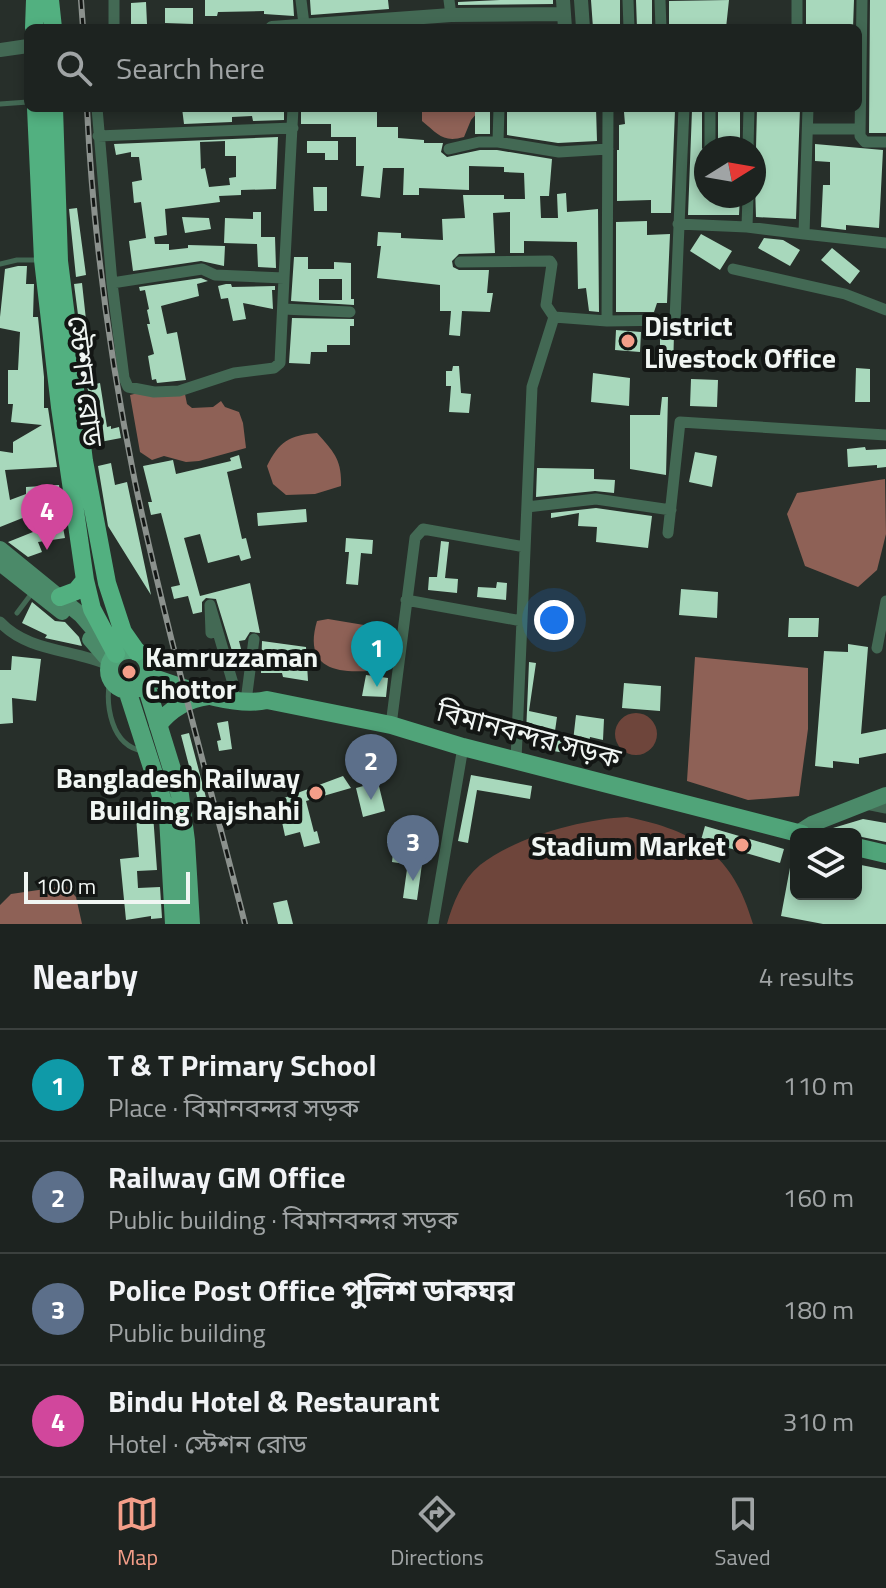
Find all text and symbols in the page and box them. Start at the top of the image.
search box [24,24,862,112]
text: Search here [116,45,265,91]
icon: search [52,46,96,90]
north arrow [694,136,766,208]
place label: District Livestock Office [644,304,836,379]
street label: স্টেশন রোড [57,313,115,450]
marker: District Livestock Office [619,332,637,350]
pin: 4 [21,484,73,550]
your location [534,600,574,640]
pin: 1 [351,621,403,687]
place label: Kamruzzaman Chottor [145,635,318,710]
marker: Kamruzzaman Chottor [120,663,138,681]
street label: বিমানবন্দর সড়ক [431,689,626,779]
pin: 2 [345,734,397,800]
place label: Bangladesh Railway Building Rajshahi [56,756,300,831]
marker: Bangladesh Railway Building Rajshahi [307,784,325,802]
pin: 3 [387,815,439,881]
place label: Stadium Market [531,824,726,867]
map controls [790,828,862,900]
button: layers [790,828,862,900]
marker: Stadium Market [733,836,751,854]
scale bar [24,868,190,904]
text: 100 m [36,869,96,903]
text: Nearby [32,950,138,1002]
text: 4 results [759,957,854,996]
text: T & T Primary School [108,1042,377,1088]
text: 1 [51,1066,65,1105]
text: 110 m [783,1066,854,1105]
text: Place · বিমানবন্দর সড়ক [108,1088,359,1127]
text: Railway GM Office [108,1154,345,1200]
text: 2 [51,1178,65,1217]
text: 160 m [783,1178,854,1217]
text: Public building · বিমানবন্দর সড়ক [108,1200,458,1239]
text: Police Post Office পুলিশ ডাকঘর [108,1267,514,1313]
text: 3 [51,1290,65,1329]
text: 180 m [783,1290,854,1329]
text: Public building [108,1313,266,1352]
text: Bindu Hotel & Restaurant [108,1378,440,1424]
text: 4 [51,1402,65,1441]
text: 310 m [783,1402,854,1441]
text: Hotel · স্টেশন রোড [108,1424,307,1463]
tab: Map [115,1492,159,1574]
tab: Directions [390,1492,484,1574]
tab: Saved [715,1492,771,1574]

